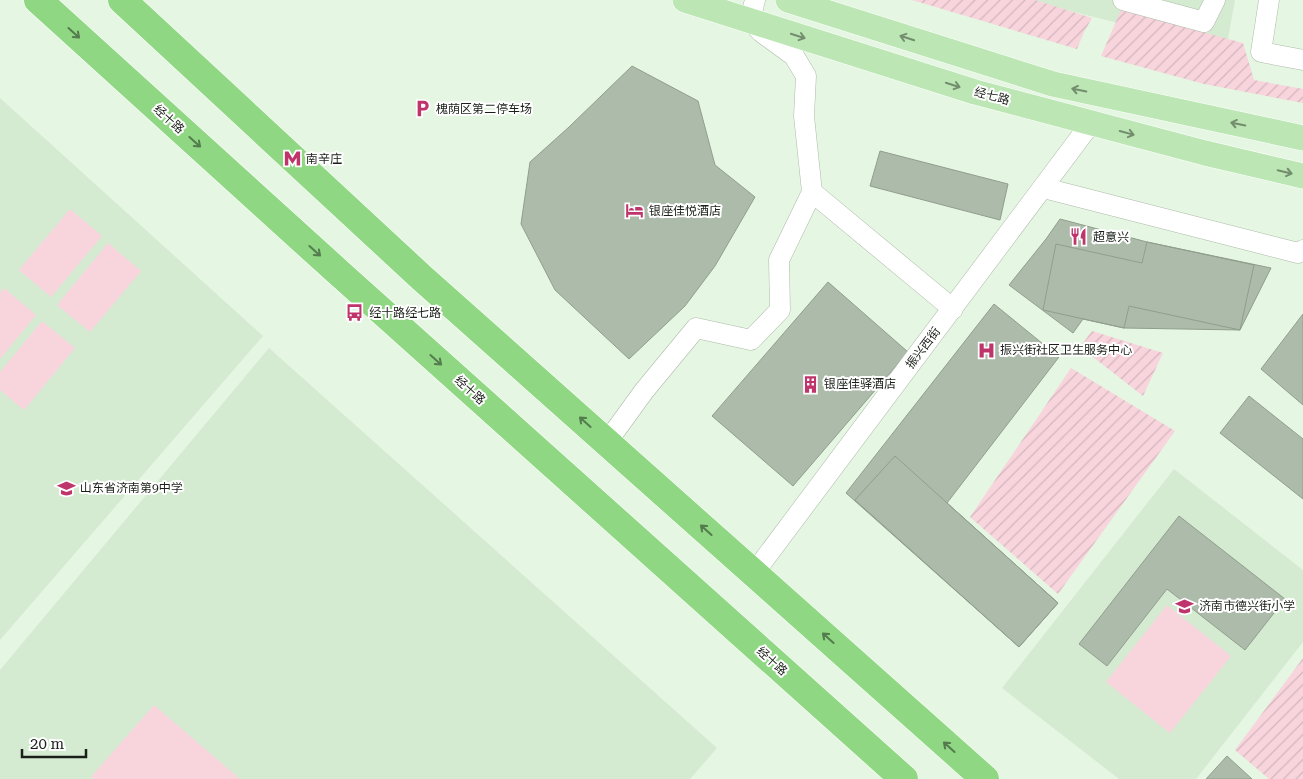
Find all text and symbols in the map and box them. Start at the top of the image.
one-way arrow [68,27,81,39]
one-way arrow [790,31,806,41]
one-way arrow [899,32,915,42]
one-way arrow [945,81,961,91]
street label: 经七路 [973,85,1011,107]
one-way arrow [1072,85,1088,94]
parking icon: 槐荫区第二停车场 [412,99,432,119]
street label: 经十路 [151,102,187,136]
place label: 槐荫区第二停车场 [436,102,532,116]
one-way arrow [1231,119,1247,128]
one-way arrow [1118,128,1134,138]
one-way arrow [188,136,201,148]
metro station icon: 南辛庄 [282,149,302,169]
place label: 南辛庄 [306,152,342,166]
one-way arrow [1276,168,1292,177]
hotel icon: 银座佳悦酒店 [625,201,645,221]
place label: 银座佳悦酒店 [649,204,721,218]
restaurant icon: 超意兴 [1069,227,1089,247]
place label: 超意兴 [1093,230,1129,244]
one-way arrow [308,245,321,257]
bus stop icon: 经十路经七路 [345,303,365,323]
place label: 经十路经七路 [369,306,441,320]
street label: 振兴西街 [903,325,943,371]
hospital icon: 振兴街社区卫生服务中心 [976,340,996,360]
place label: 振兴街社区卫生服务中心 [1000,343,1132,357]
one-way arrow [429,354,442,365]
street label: 经十路 [452,373,488,407]
building icon: 银座佳驿酒店 [800,374,820,394]
place label: 银座佳驿酒店 [824,377,896,391]
one-way arrow [578,416,591,428]
school or university icon: 山东省济南第9中学 [56,478,76,498]
place label: 山东省济南第9中学 [80,481,183,495]
one-way arrow [700,524,713,536]
school or university icon: 济南市德兴街小学 [1175,596,1195,616]
place label: 济南市德兴街小学 [1199,599,1295,613]
one-way arrow [821,632,834,644]
street label: 经十路 [754,644,790,678]
scale bar [22,726,86,758]
text: 20 m [30,735,65,753]
one-way arrow [942,741,955,752]

